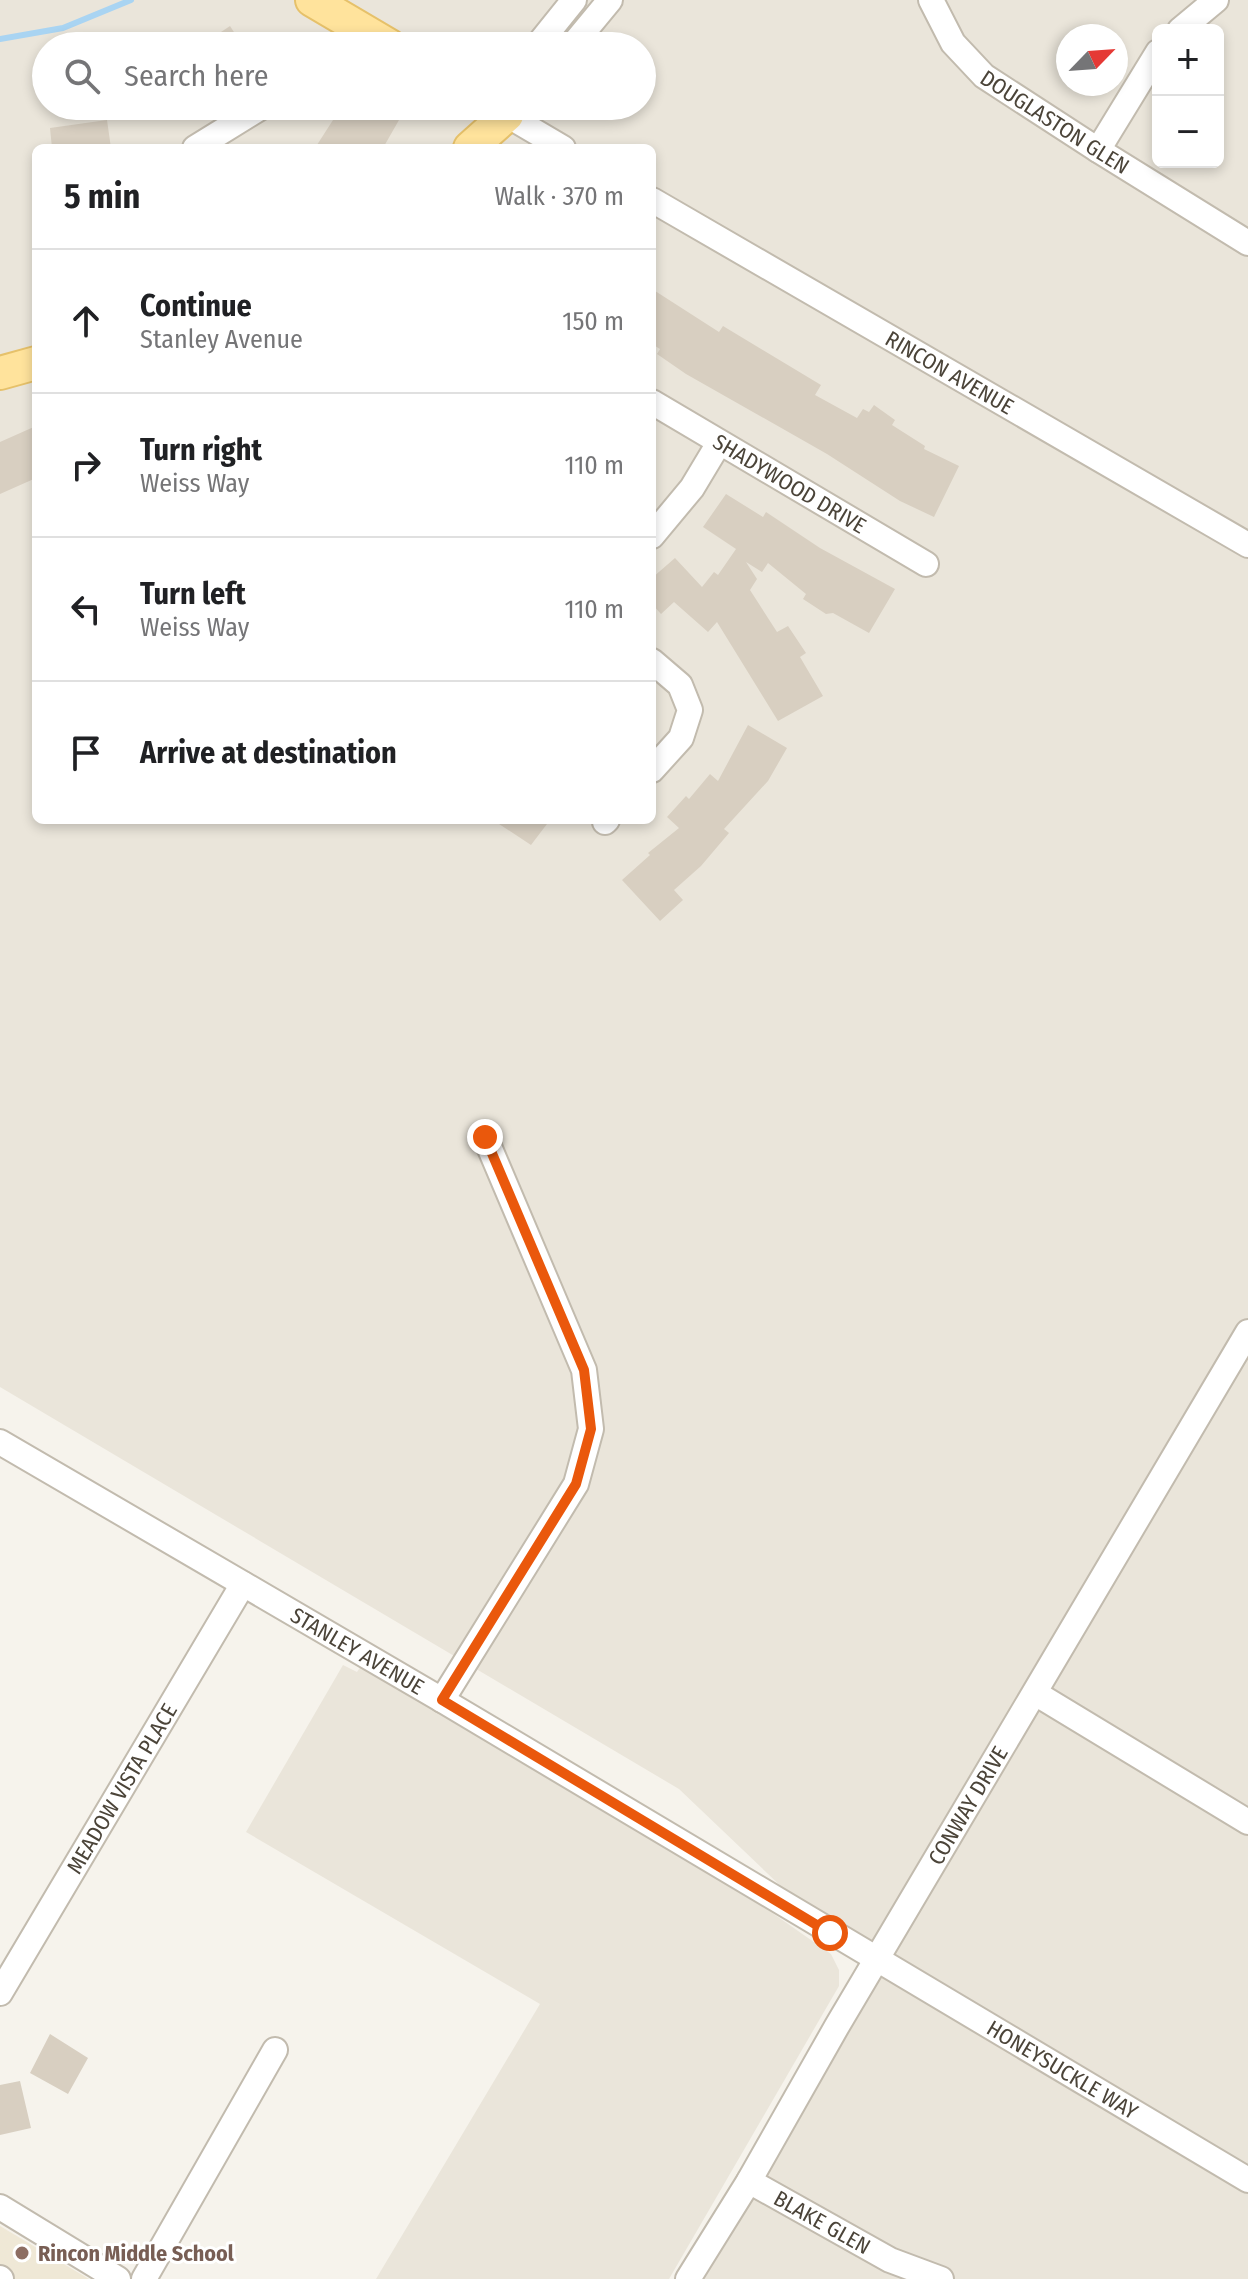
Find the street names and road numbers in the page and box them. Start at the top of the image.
street label: DOUGLASTON GLEN [975,64,1134,180]
street label: RINCON AVENUE [881,325,1018,420]
street label: SHADYWOOD DRIVE [708,428,871,540]
street label: STANLEY AVENUE [286,1602,429,1701]
street label: MEADOW VISTA PLACE [61,1699,183,1879]
street label: CONWAY DRIVE [923,1742,1014,1870]
street label: HONEYSUCKLE WAY [982,2015,1143,2125]
street label: BLAKE GLEN [769,2185,875,2260]

